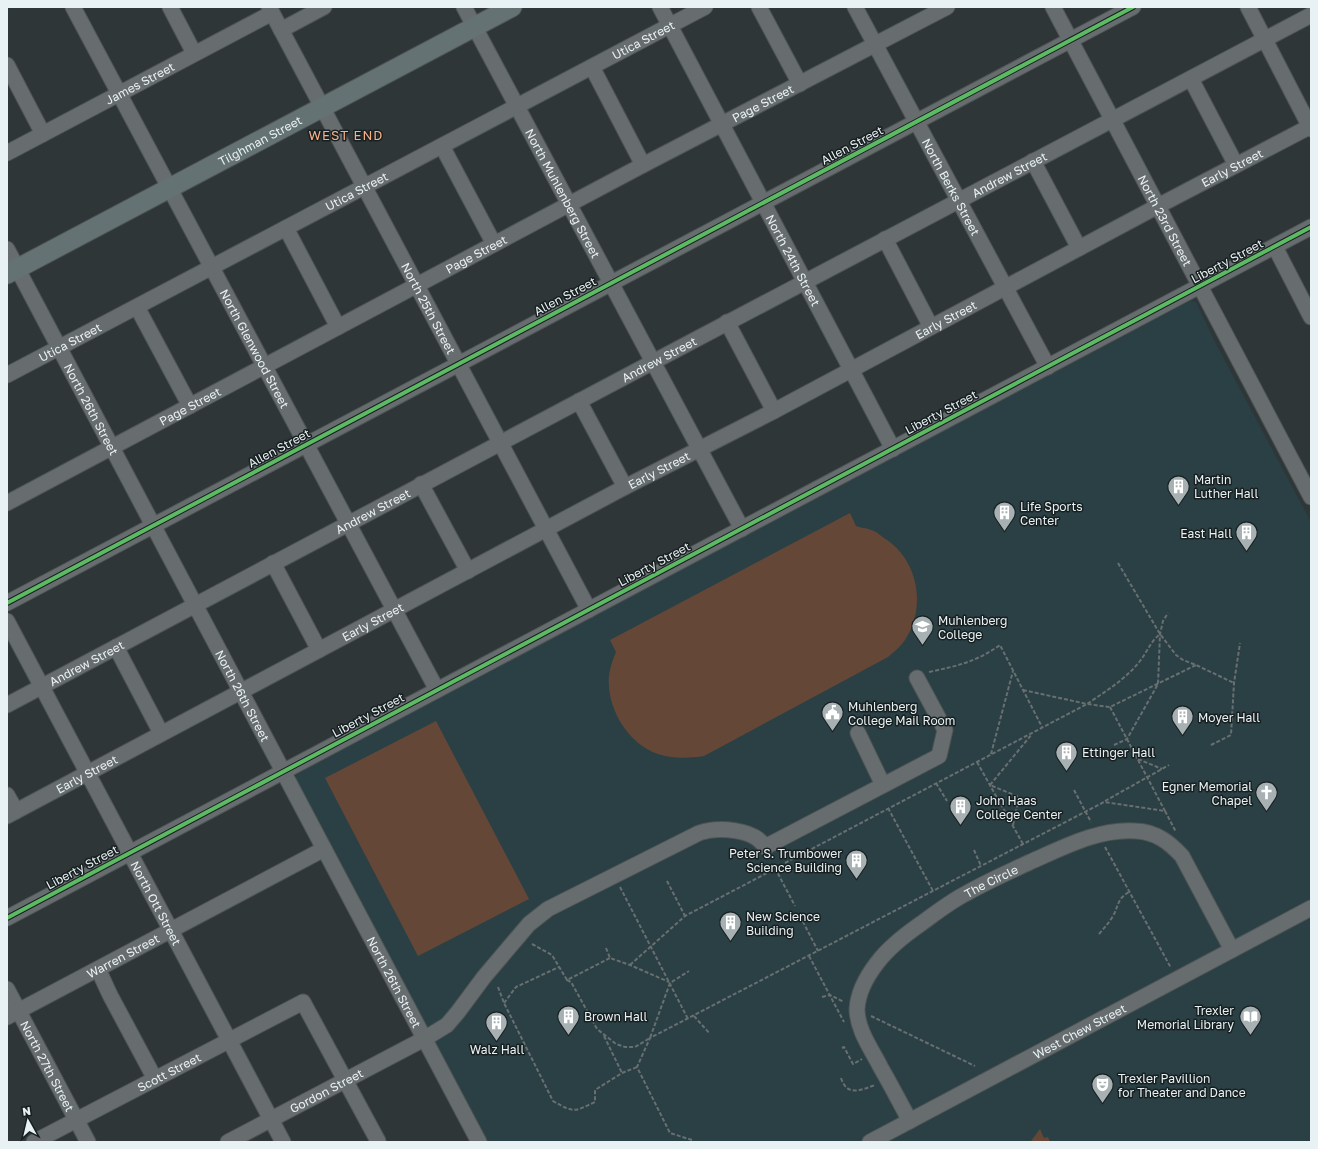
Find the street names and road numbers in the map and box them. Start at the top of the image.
street label: Utica Street [609,17,677,62]
street label: James Street [103,58,177,107]
street label: Page Street [729,81,796,125]
street label: Tilghman Street [215,112,304,169]
street label: Allen Street [818,122,886,168]
street label: North Muhlenberg Street [523,126,604,261]
street label: North Berks Street [919,136,984,238]
street label: Early Street [1198,145,1265,190]
street label: Andrew Street [969,148,1049,200]
street label: Utica Street [323,168,390,213]
street label: North 23rd Street [1135,172,1196,269]
street label: North 24th Street [763,212,824,309]
street label: Page Street [443,231,509,276]
street label: Liberty Street [1188,236,1266,286]
street label: North 25th Street [399,260,459,357]
street label: Allen Street [531,273,599,319]
street label: North Glenwood Street [217,286,293,411]
street label: Early Street [912,297,979,342]
street label: Utica Street [36,319,104,365]
street label: Andrew Street [619,333,699,385]
street label: North 26th Street [61,361,122,458]
street label: Page Street [156,383,223,428]
street label: Liberty Street [902,387,980,437]
street label: Allen Street [245,425,313,471]
street label: Early Street [625,448,692,492]
street label: Andrew Street [333,485,413,537]
street label: Liberty Street [615,539,693,589]
street label: Early Street [339,599,406,644]
street label: Andrew Street [47,637,127,689]
street label: North 26th Street [213,647,273,744]
street label: Liberty Street [329,690,407,740]
street label: Early Street [53,751,120,796]
street label: Liberty Street [43,842,121,892]
street label: North Ott Street [128,858,185,948]
street label: The Circle [961,861,1020,901]
street label: Warren Street [84,930,162,981]
street label: North 26th Street [364,934,425,1030]
street label: West Chew Street [1030,1000,1129,1062]
street label: North 27th Street [17,1018,77,1114]
street label: Scott Street [135,1049,203,1095]
street label: Gordon Street [287,1065,366,1116]

